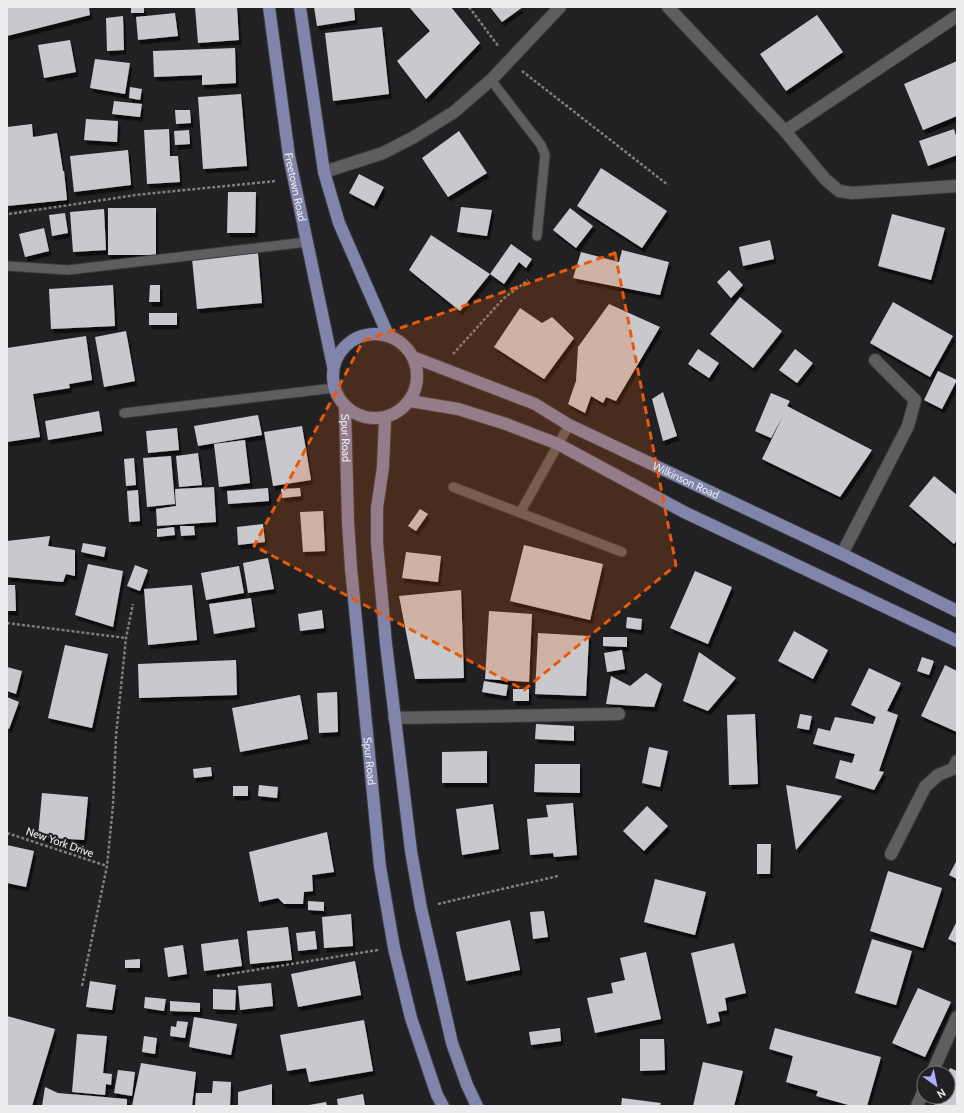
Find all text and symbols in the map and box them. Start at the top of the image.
street label: Freetown Road [282,152,310,223]
street label: Spur Road [338,414,353,462]
street label: Wilkinson Road [650,459,721,502]
street label: Spur Road [360,736,379,786]
street label: New York Drive [24,824,96,860]
north arrow [916,1065,956,1105]
text: N [934,1085,949,1101]

